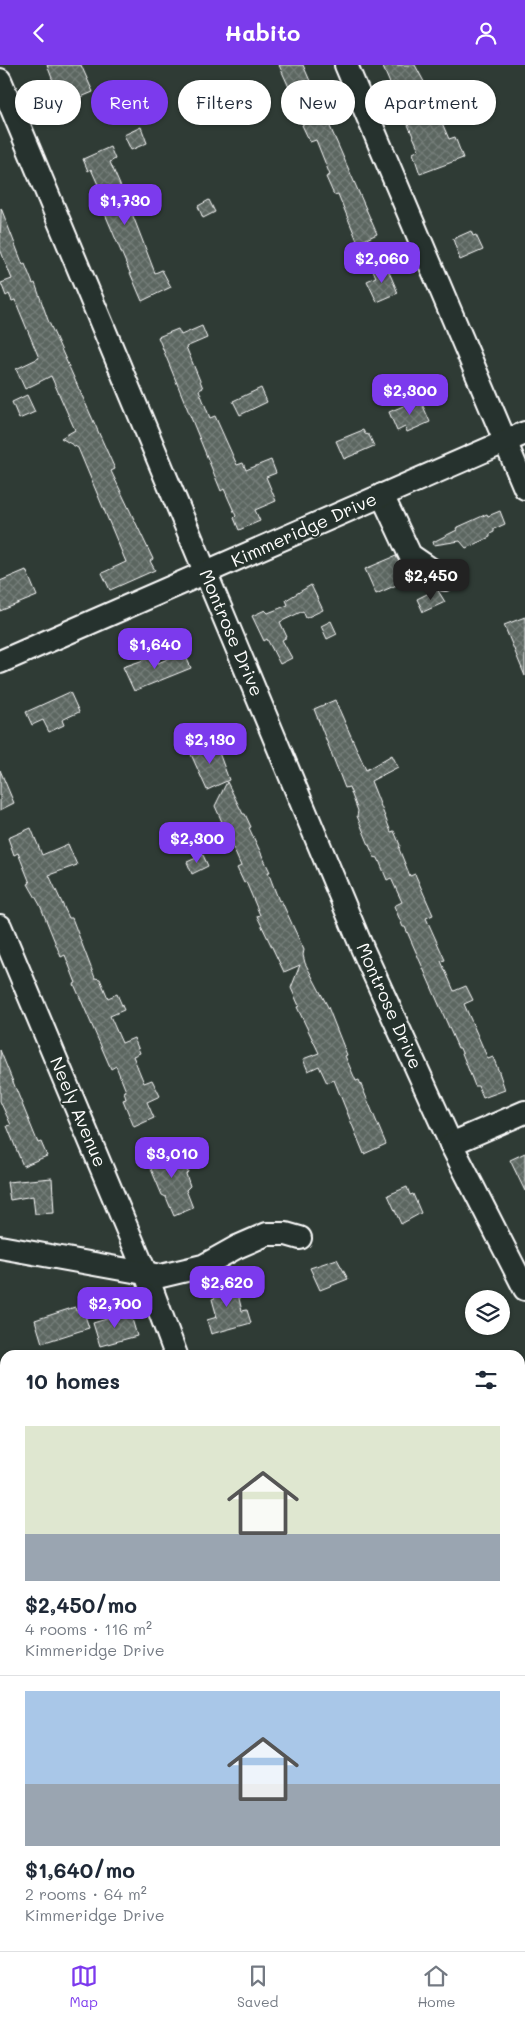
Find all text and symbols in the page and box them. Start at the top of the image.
text: Habito [225,18,300,47]
icon: back [25,19,53,47]
icon: person [472,19,500,47]
chip: Buy [15,80,81,125]
chip: Rent [91,80,168,125]
chip: Filters [178,80,271,125]
chip: New [281,80,355,125]
chip: Apartment [365,80,496,125]
pin: $1,730 [84,184,166,226]
text: $1,730 [100,189,150,210]
pin: $2,060 [341,241,423,284]
text: $2,060 [355,247,409,268]
pin: $2,300 [369,373,451,416]
text: $2,300 [383,379,437,400]
street label: Kimmeridge Drive [227,486,380,572]
pin: $2,450 [390,559,472,601]
text: $2,450 [404,564,458,585]
street label: Montrose Drive [194,565,270,700]
pin: $1,640 [114,627,196,670]
text: $1,640 [129,633,181,654]
pin: $2,130 [169,723,251,765]
text: $2,130 [185,728,235,749]
pin: $2,300 [156,821,238,864]
text: $2,300 [170,827,224,848]
street label: Montrose Drive [351,939,429,1073]
street label: Neely Avenue [45,1053,113,1170]
pin: $3,010 [131,1137,213,1179]
text: $3,010 [146,1142,198,1163]
pin: $2,620 [186,1265,268,1308]
text: $2,620 [201,1271,253,1292]
pin: $2,700 [74,1287,156,1329]
map controls [465,1290,510,1335]
button: layers [465,1290,510,1335]
text: $2,700 [88,1292,142,1313]
icon: filters [472,1366,500,1394]
text: 10 homes [25,1367,120,1394]
icon: home [218,1458,308,1548]
text: $2,450/mo [25,1591,137,1618]
text: 4 rooms · 116 m² [25,1618,152,1639]
text: Kimmeridge Drive [25,1639,165,1660]
icon: home [218,1724,308,1814]
text: $1,640/mo [25,1856,135,1883]
text: 2 rooms · 64 m² [25,1883,147,1904]
text: Kimmeridge Drive [25,1904,165,1925]
tab: Map [69,1962,98,2011]
tab: Saved [237,1962,278,2011]
tab: Home [417,1962,456,2011]

